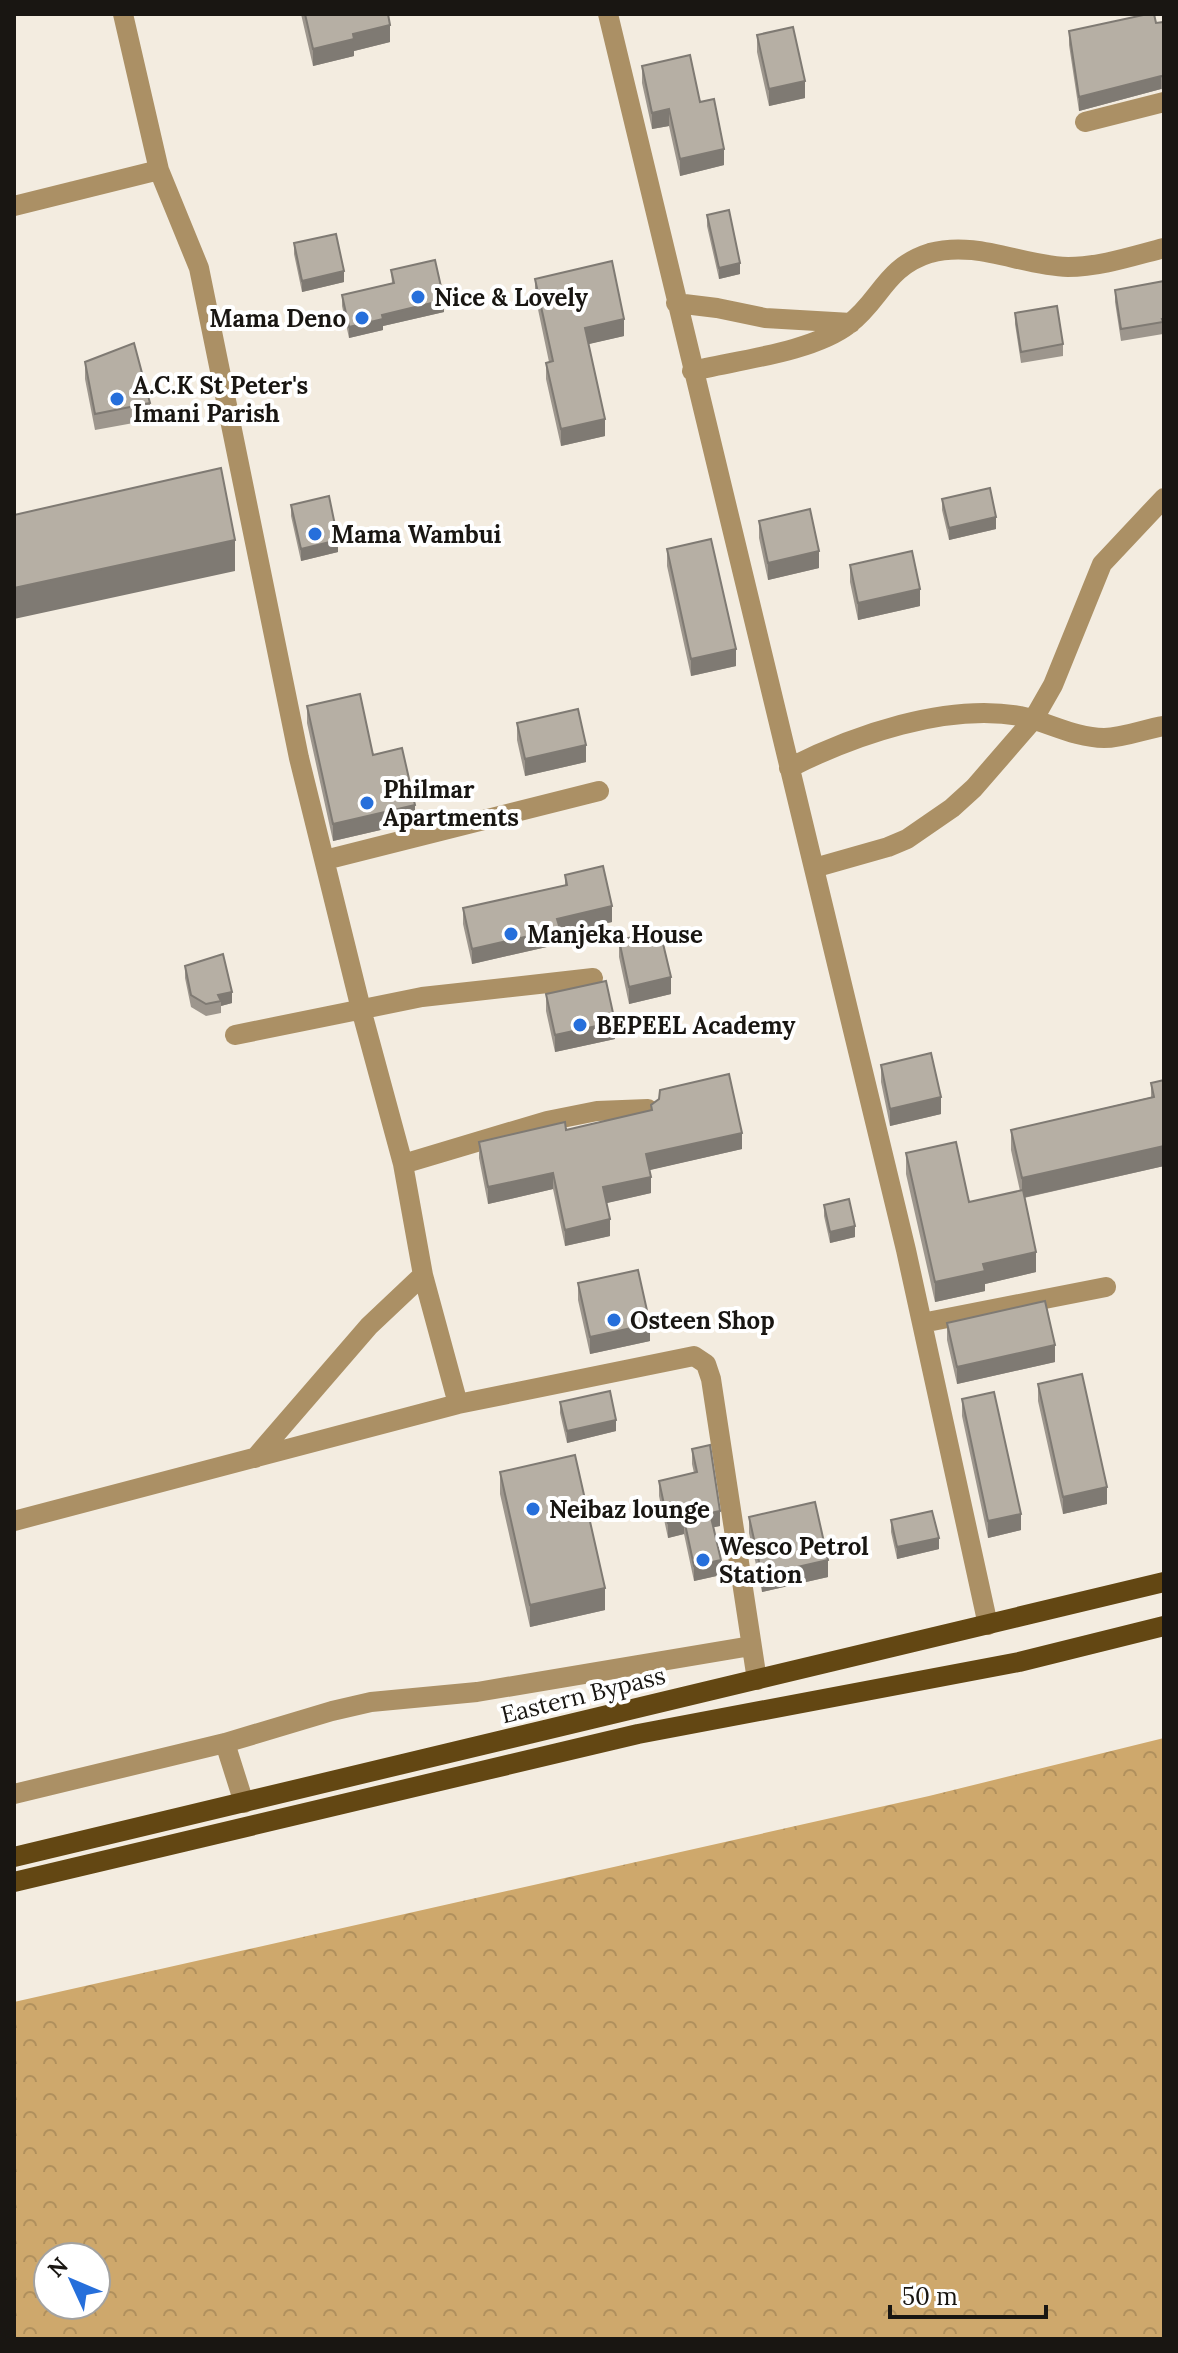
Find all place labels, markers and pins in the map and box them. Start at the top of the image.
place label: Nice & Lovely [434,282,589,313]
marker: Nice & Lovely [409,288,427,306]
place label: Mama Deno [209,303,346,334]
marker: Mama Deno [353,309,371,327]
place label: A.C.K St Peter's Imani Parish [133,370,308,429]
marker: A.C.K St Peter's Imani Parish [108,390,126,408]
place label: Mama Wambui [331,519,502,550]
marker: Mama Wambui [306,525,324,543]
place label: Philmar Apartments [383,774,519,833]
marker: Philmar Apartments [358,794,376,812]
place label: Manjeka House [527,919,703,950]
marker: Manjeka House [502,925,520,943]
place label: BEPEEL Academy [596,1010,796,1041]
marker: BEPEEL Academy [571,1016,589,1034]
place label: Osteen Shop [630,1305,775,1336]
marker: Osteen Shop [605,1311,623,1329]
place label: Neibaz lounge [549,1494,710,1525]
marker: Neibaz lounge [524,1500,542,1518]
place label: Wesco Petrol Station [719,1531,869,1590]
marker: Wesco Petrol Station [694,1551,712,1569]

